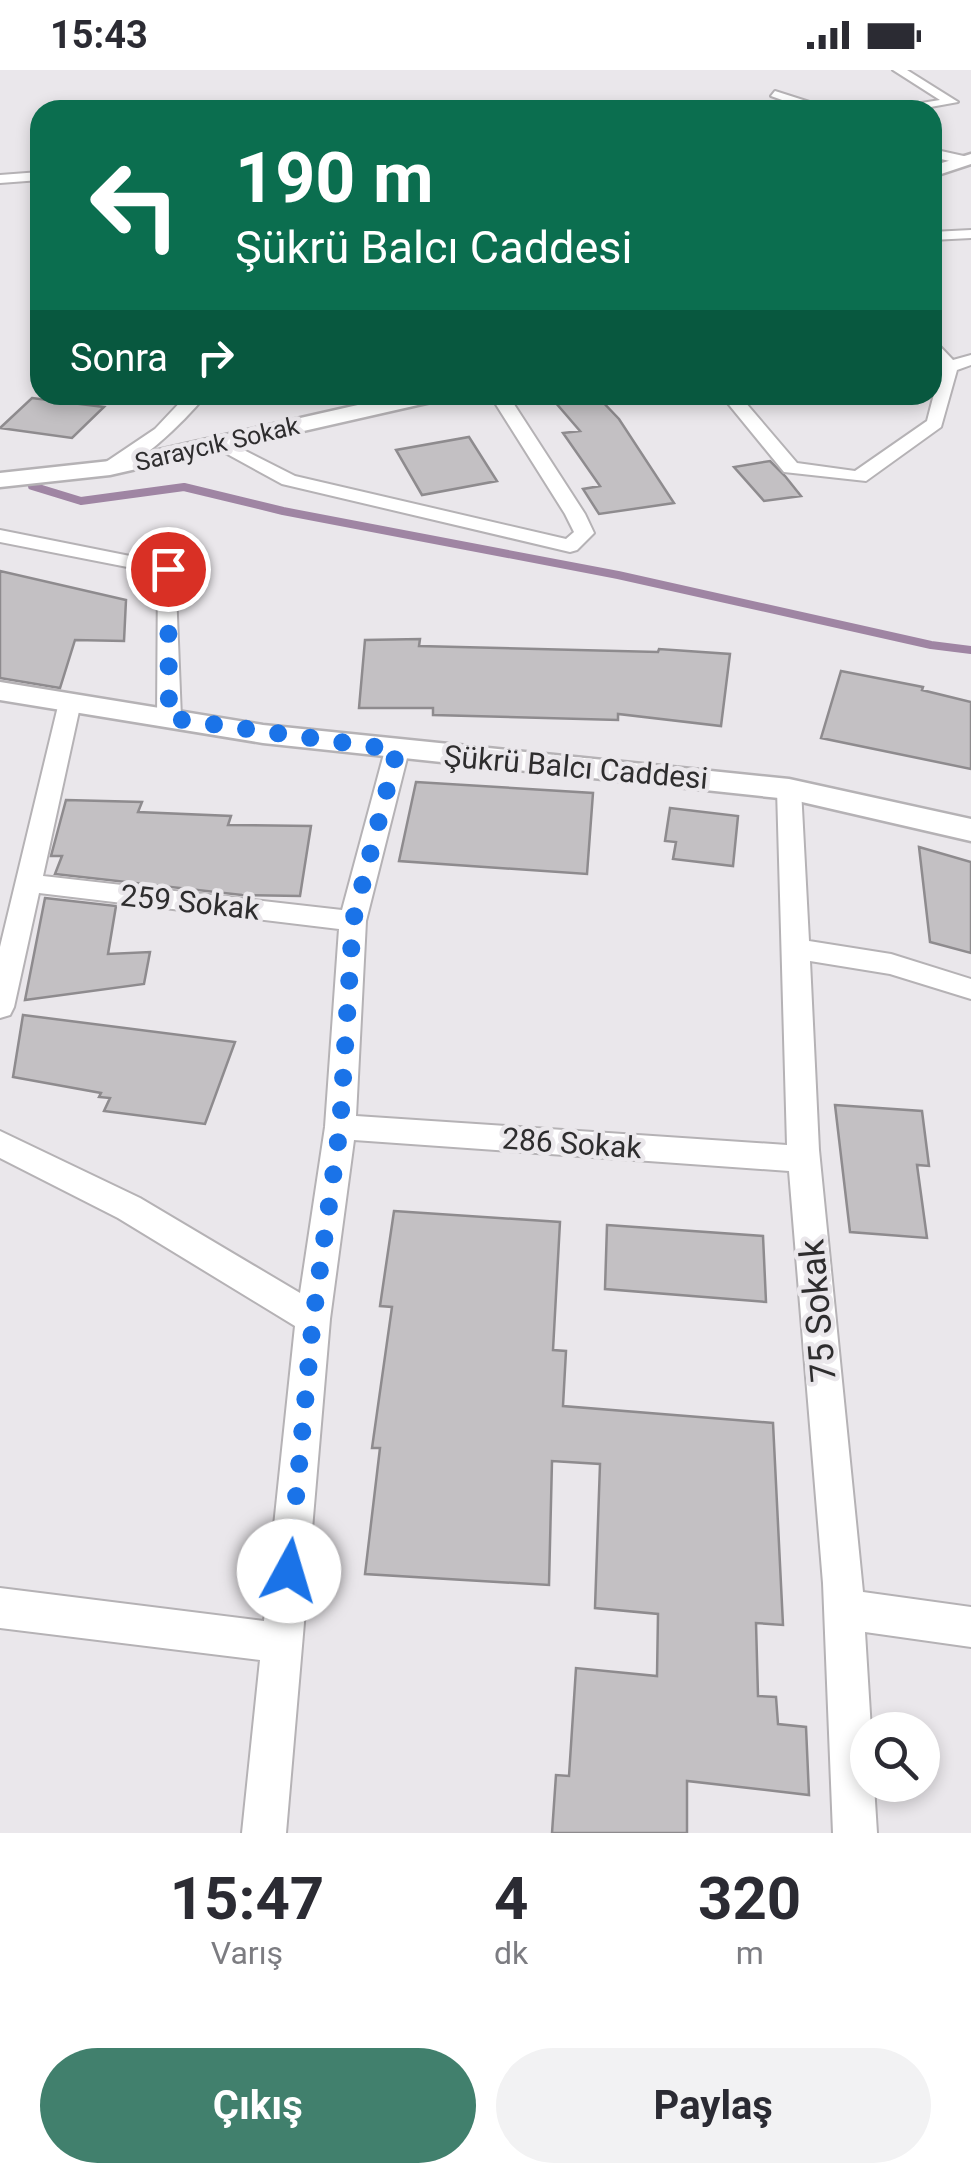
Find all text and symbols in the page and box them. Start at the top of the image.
text: 15:43 [50,13,148,57]
text: 190 m [235,137,434,219]
icon: left [70,140,200,270]
text: Şükrü Balcı Caddesi [235,221,632,274]
icon: right [188,330,243,385]
text: Sonra [70,336,168,380]
street label: Saraycık Sokak [132,411,302,477]
pin [126,527,211,612]
icon: arrive [141,542,196,597]
street label: Şükrü Balcı Caddesi [443,738,709,796]
street label: 259 Sokak [119,877,262,927]
street label: 286 Sokak [501,1121,644,1165]
street label: 75 Sokak [791,1238,845,1384]
position arrow [237,1519,341,1623]
map controls [850,1712,940,1802]
button: search [850,1712,940,1802]
text: 15:47 [170,1863,324,1934]
text: 4 [494,1863,528,1934]
text: 320 [698,1863,801,1934]
text: Varış [211,1934,283,1972]
text: dk [494,1934,528,1972]
text: m [736,1934,764,1972]
button: Çıkış [40,2048,476,2163]
button: Paylaş [496,2048,931,2163]

